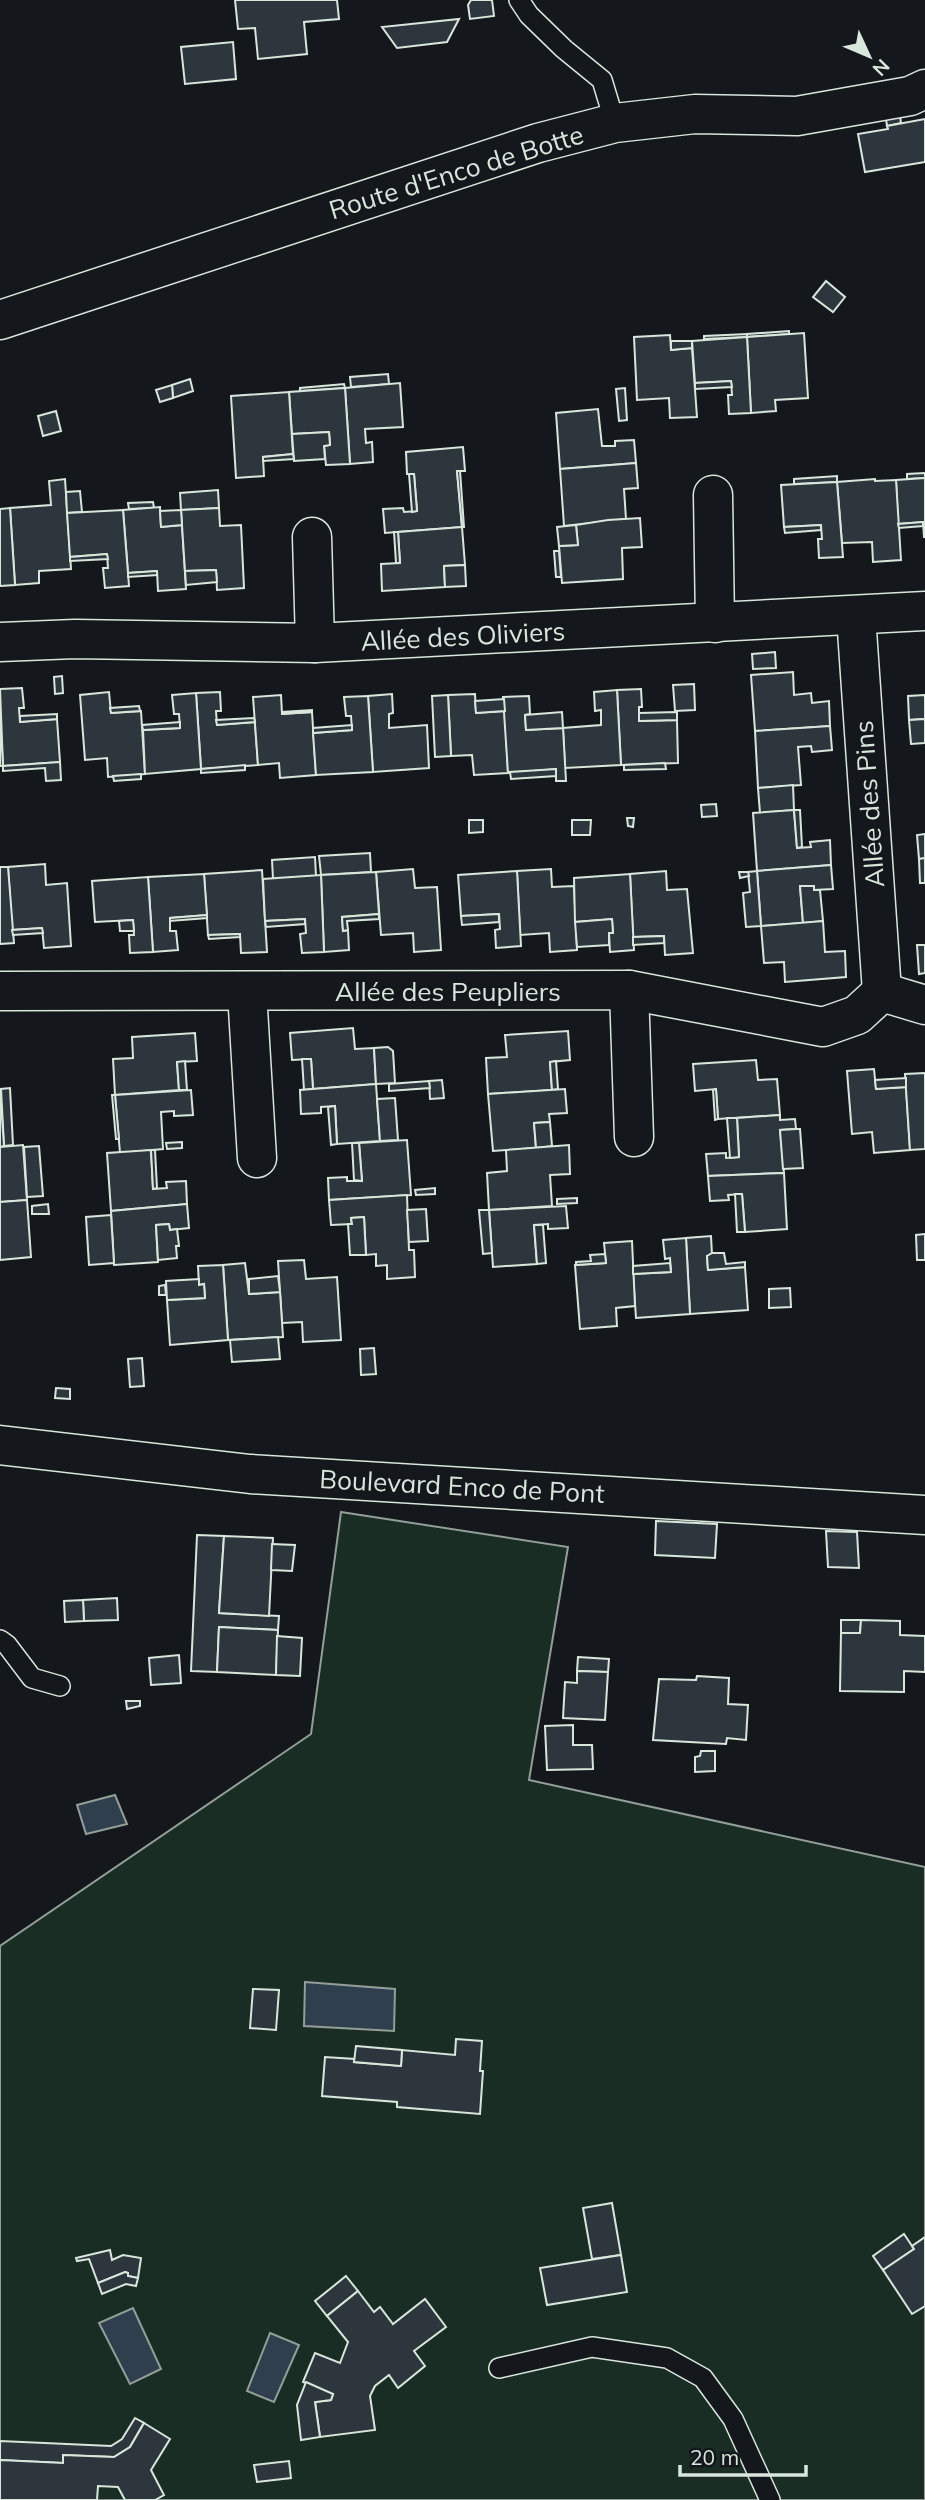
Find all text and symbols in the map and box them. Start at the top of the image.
north arrow [834,21,904,91]
text: N [868,54,895,81]
street label: Route d'Enco de Botte [325,118,587,226]
street label: Allée des Oliviers [360,614,566,658]
street label: Allée des Pins [847,719,891,889]
street label: Allée des Peupliers [335,975,561,1008]
street label: Boulevard Enco de Pont [319,1462,605,1510]
scale bar [680,2434,806,2478]
text: 20 m [690,2444,739,2470]

